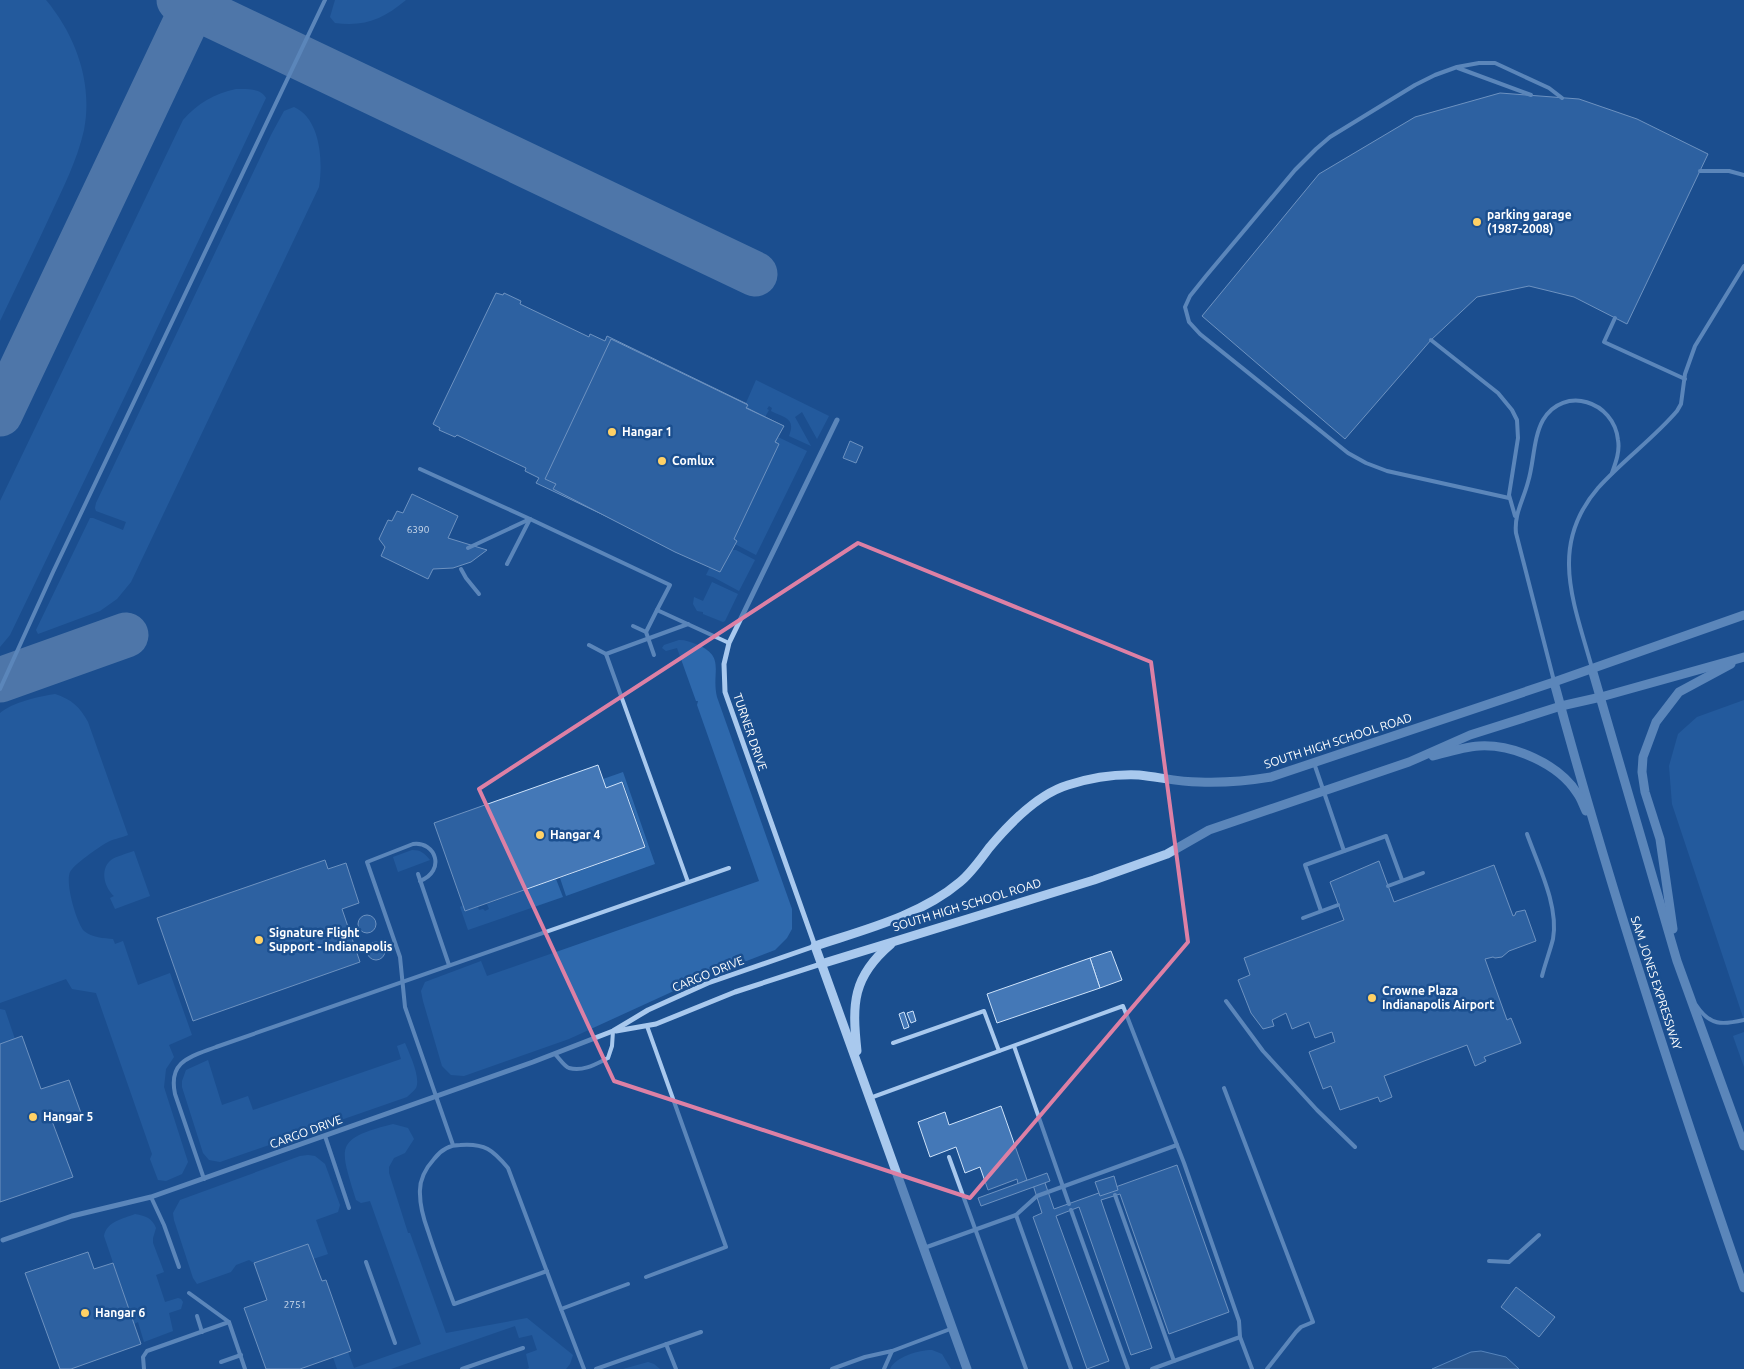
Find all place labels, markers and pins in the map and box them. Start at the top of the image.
place label: parking garage (1987-2008) [1487,208,1572,236]
marker: parking garage (1987-2008) [1471,216,1483,228]
place label: Hangar 1 [622,425,672,438]
marker: Hangar 1 [606,426,618,438]
place label: Comlux [672,454,715,467]
marker: Comlux [656,455,668,467]
place label: Hangar 4 [550,828,601,841]
marker: Hangar 4 [534,829,546,841]
place label: Signature Flight Support - Indianapolis [269,926,393,953]
marker: Signature Flight Support - Indianapolis [253,934,265,946]
place label: Crowne Plaza Indianapolis Airport [1382,984,1494,1011]
marker: Crowne Plaza Indianapolis Airport [1366,992,1378,1004]
place label: Hangar 5 [43,1110,94,1123]
marker: Hangar 5 [27,1111,39,1123]
place label: Hangar 6 [95,1306,146,1319]
marker: Hangar 6 [79,1307,91,1319]

